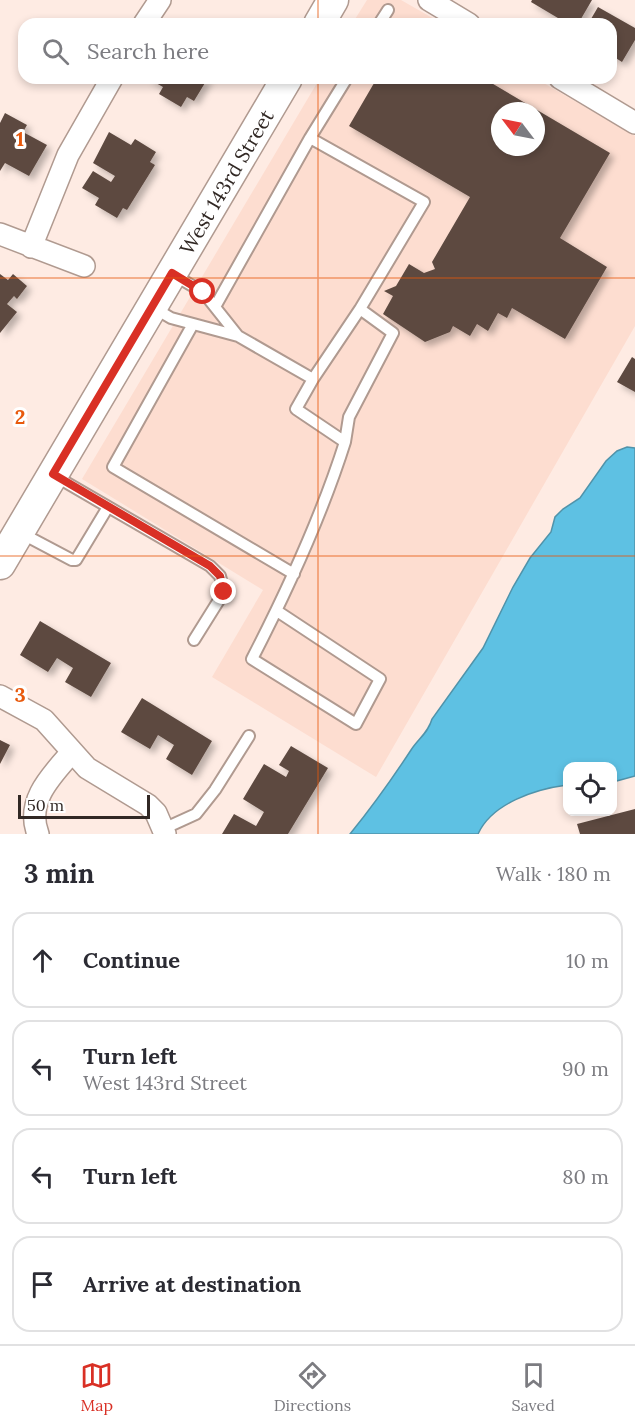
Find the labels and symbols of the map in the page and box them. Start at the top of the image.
north arrow [491,102,545,156]
street label: West 143rd Street [173,104,278,259]
text: 1 [16,126,24,151]
route start [189,278,215,304]
text: 2 [15,404,25,429]
route end [210,578,236,604]
text: 3 [14,682,26,707]
scale bar [18,792,150,820]

